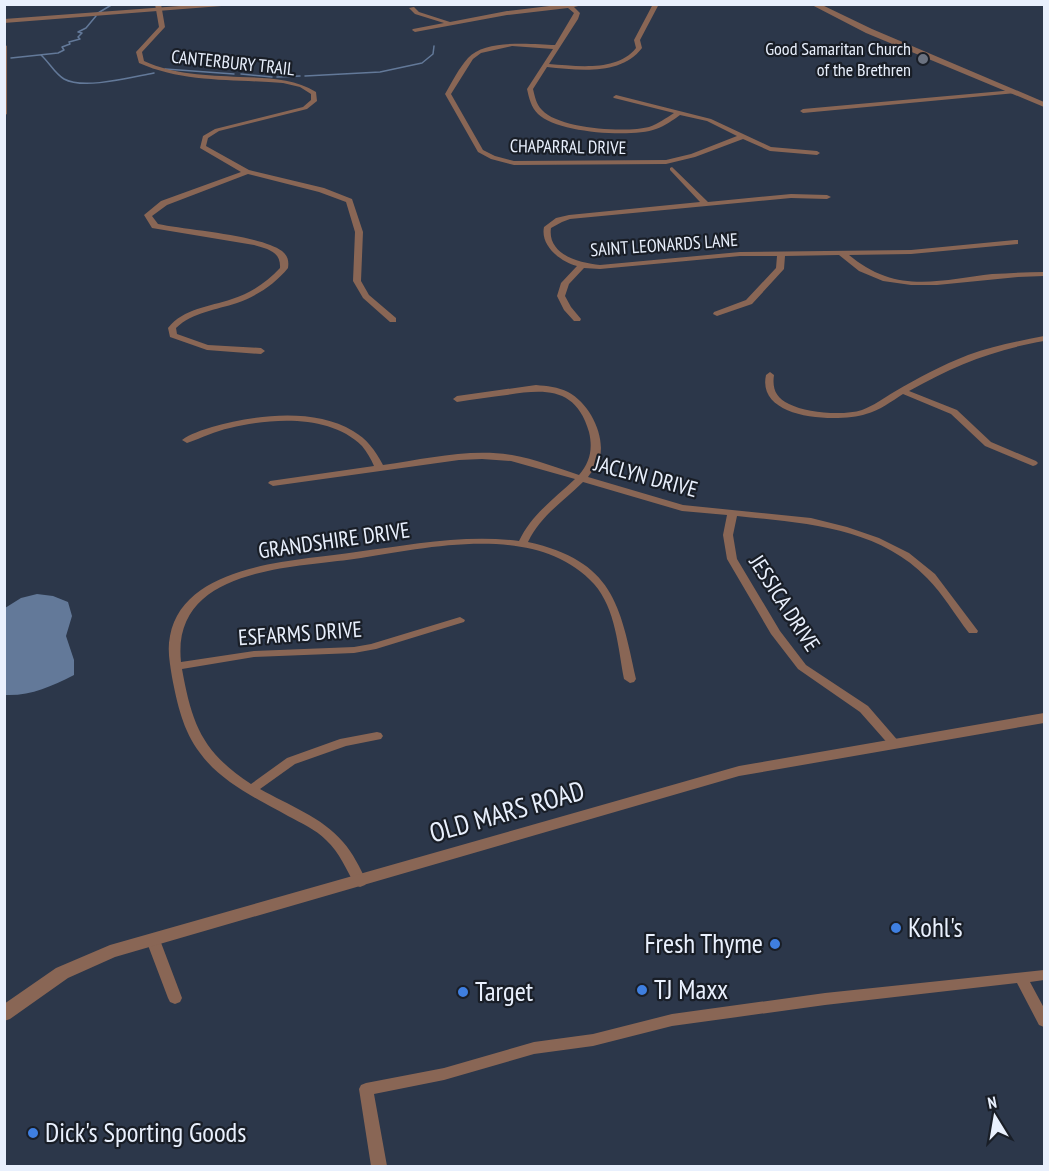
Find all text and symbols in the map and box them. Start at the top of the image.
place label: Good Samaritan Church of the Brethren [765,37,911,81]
street label: CANTERBURY TRAIL [170,45,296,80]
marker: Good Samaritan Church of the Brethren [916,52,930,66]
street label: CHAPARRAL DRIVE [510,134,626,159]
street label: SAINT LEONARDS LANE [589,228,738,261]
street label: JACLYN DRIVE [590,449,701,503]
street label: GRANDSHIRE DRIVE [257,516,411,564]
street label: JESSICA DRIVE [743,549,827,657]
street label: ESFARMS DRIVE [237,615,363,651]
street label: OLD MARS ROAD [425,773,588,849]
place label: Kohl's [908,910,963,944]
marker: Kohl's [889,921,903,935]
place label: Fresh Thyme [644,926,763,960]
marker: Fresh Thyme [768,937,782,951]
place label: TJ Maxx [654,972,728,1006]
place label: Target [475,974,534,1008]
marker: TJ Maxx [635,983,649,997]
marker: Target [456,985,470,999]
north arrow [965,1087,1025,1147]
text: N [986,1092,998,1113]
place label: Dick's Sporting Goods [45,1115,246,1149]
marker: Dick's Sporting Goods [26,1126,40,1140]

